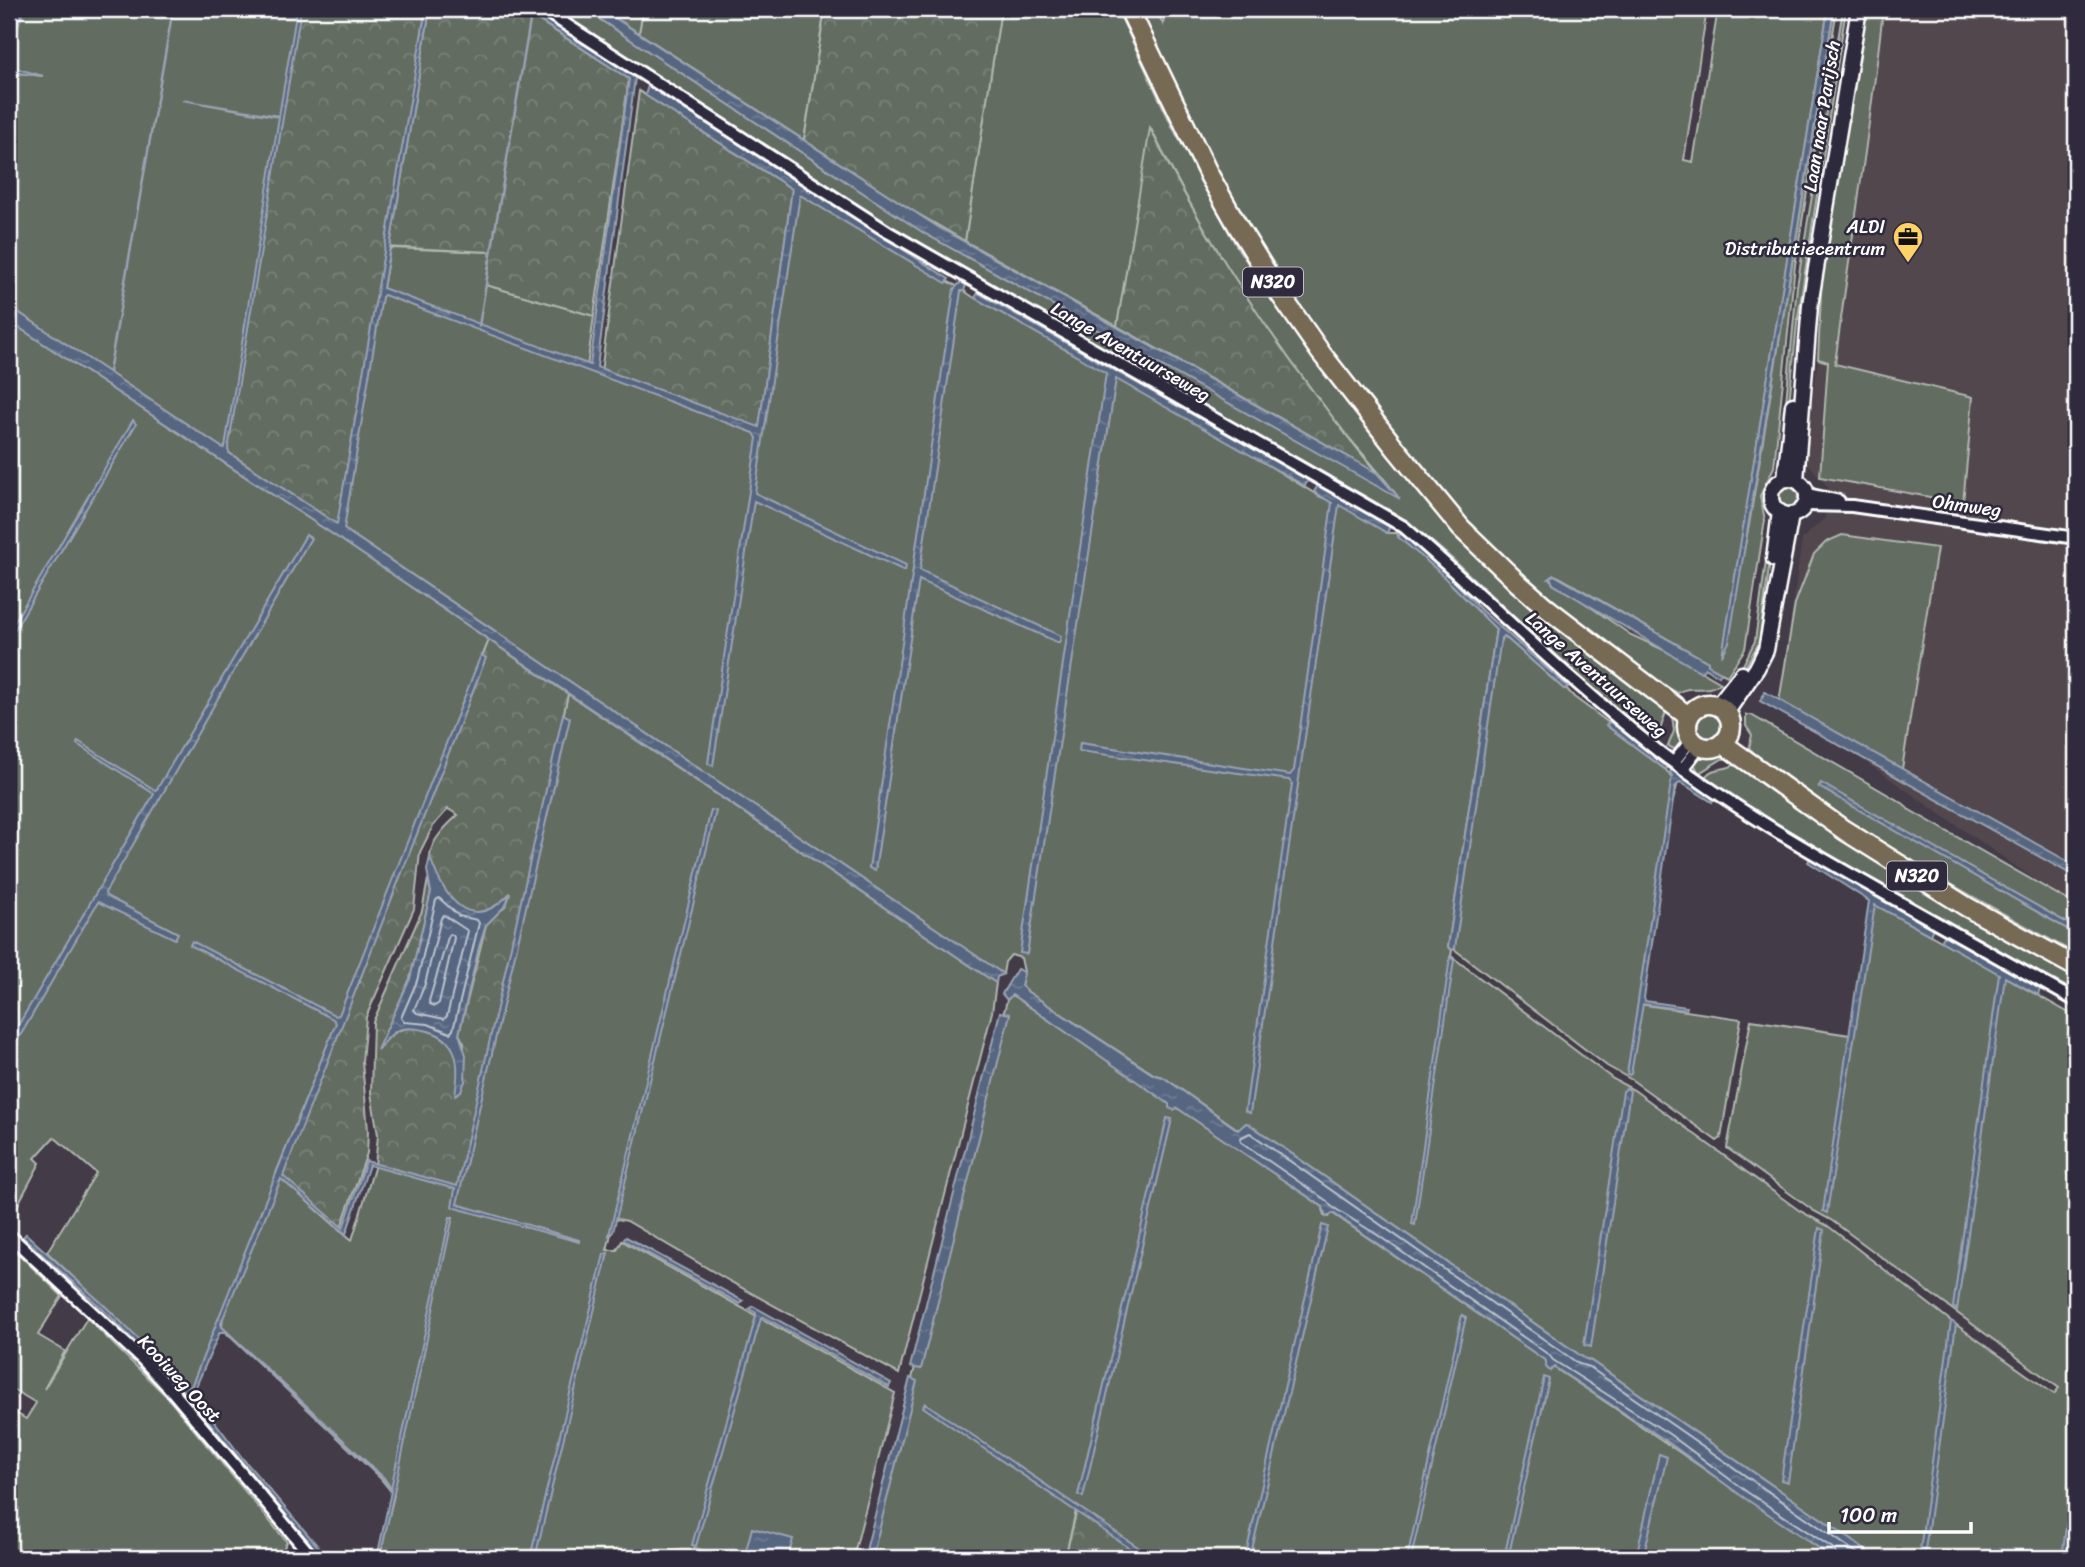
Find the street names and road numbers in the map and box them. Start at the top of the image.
street label: Laan naar Parijsch [1793,38,1850,194]
road number: N320 [1243,268,1303,296]
street label: Lange Aventuurseweg [1044,292,1217,411]
street label: Ohmweg [1930,484,2004,527]
street label: Lange Aventuurseweg [1518,603,1676,746]
road number: N320 [1887,862,1947,890]
street label: Kooiweg Oost [130,1326,230,1430]

